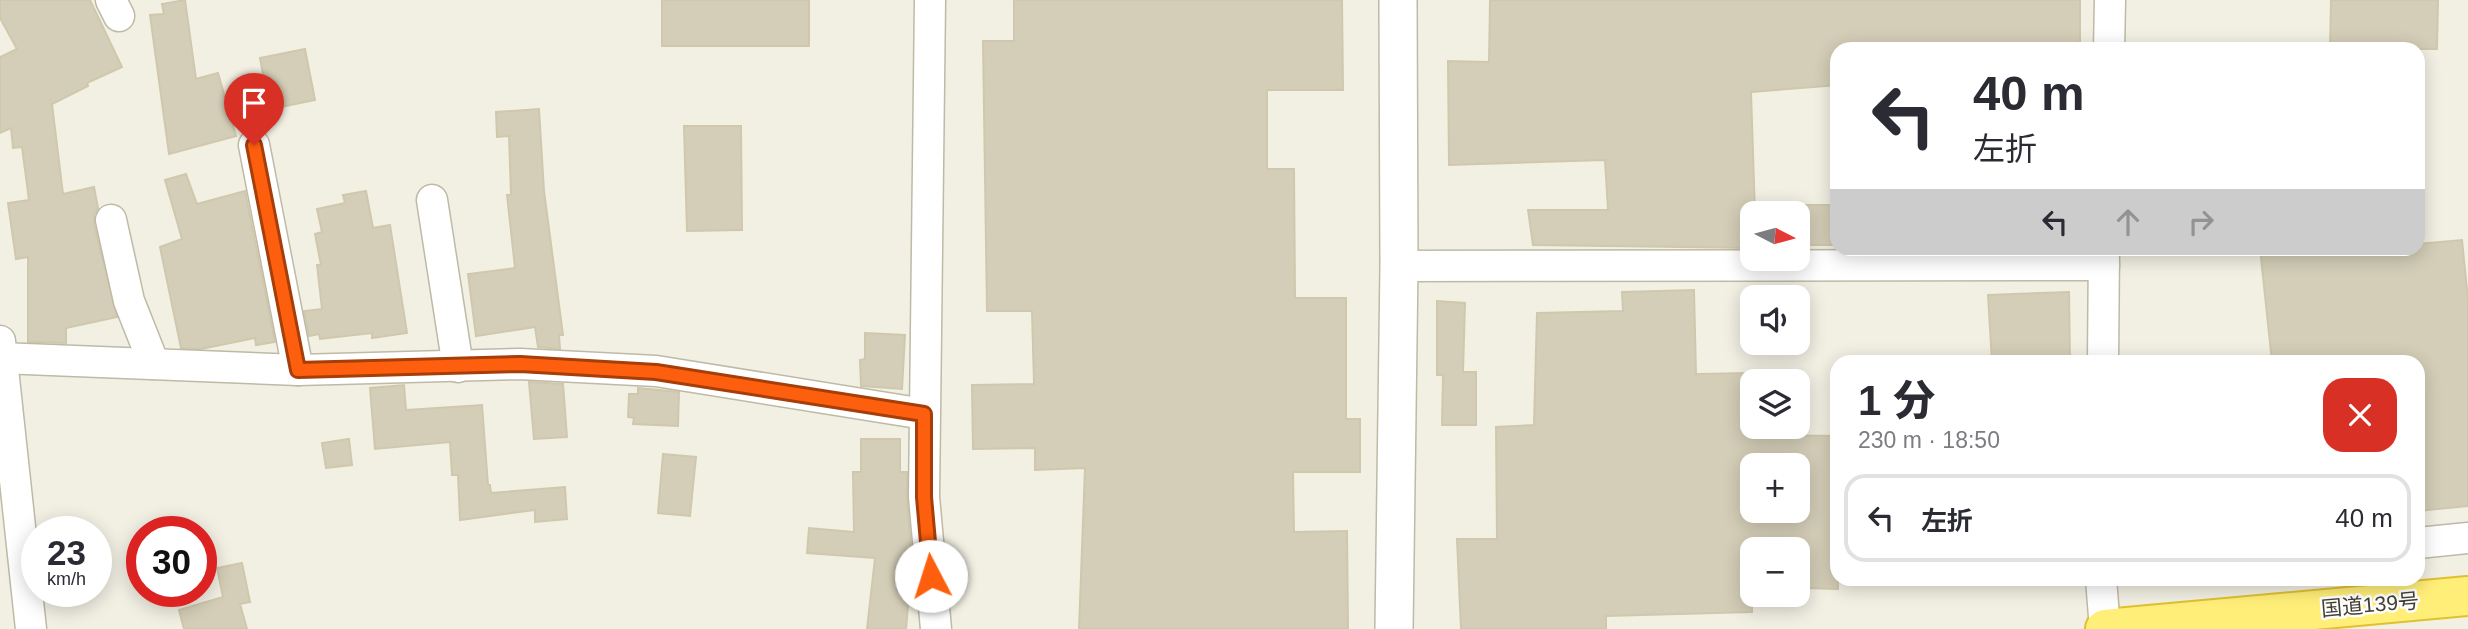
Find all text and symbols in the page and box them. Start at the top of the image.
text: 40 m [1973,66,2085,120]
icon: left [1858,70,1949,161]
pin [224,73,284,145]
icon: arrive [235,84,273,122]
text: 左折 [1973,131,2037,167]
north arrow [1740,201,1810,271]
map controls [1740,201,1810,607]
icon: left [2036,203,2074,241]
icon: ahead [2109,203,2147,241]
icon: right [2182,203,2220,241]
button: sound [1740,285,1810,355]
button: layers [1740,369,1810,439]
text: 1 分 [1858,377,1935,424]
button: close [2323,378,2397,452]
text: 230 m · 18:50 [1858,427,2000,453]
button: + [1740,453,1810,523]
icon: left [1862,499,1900,537]
text: 40 m [2335,503,2393,533]
text: 左折 [1921,506,1973,536]
speed limit sign: 30 [126,516,217,607]
text: 23 [47,533,86,572]
button: − [1740,537,1810,607]
position arrow [894,539,968,613]
text: km/h [47,569,86,589]
street label: 国道139号 [2320,589,2420,620]

